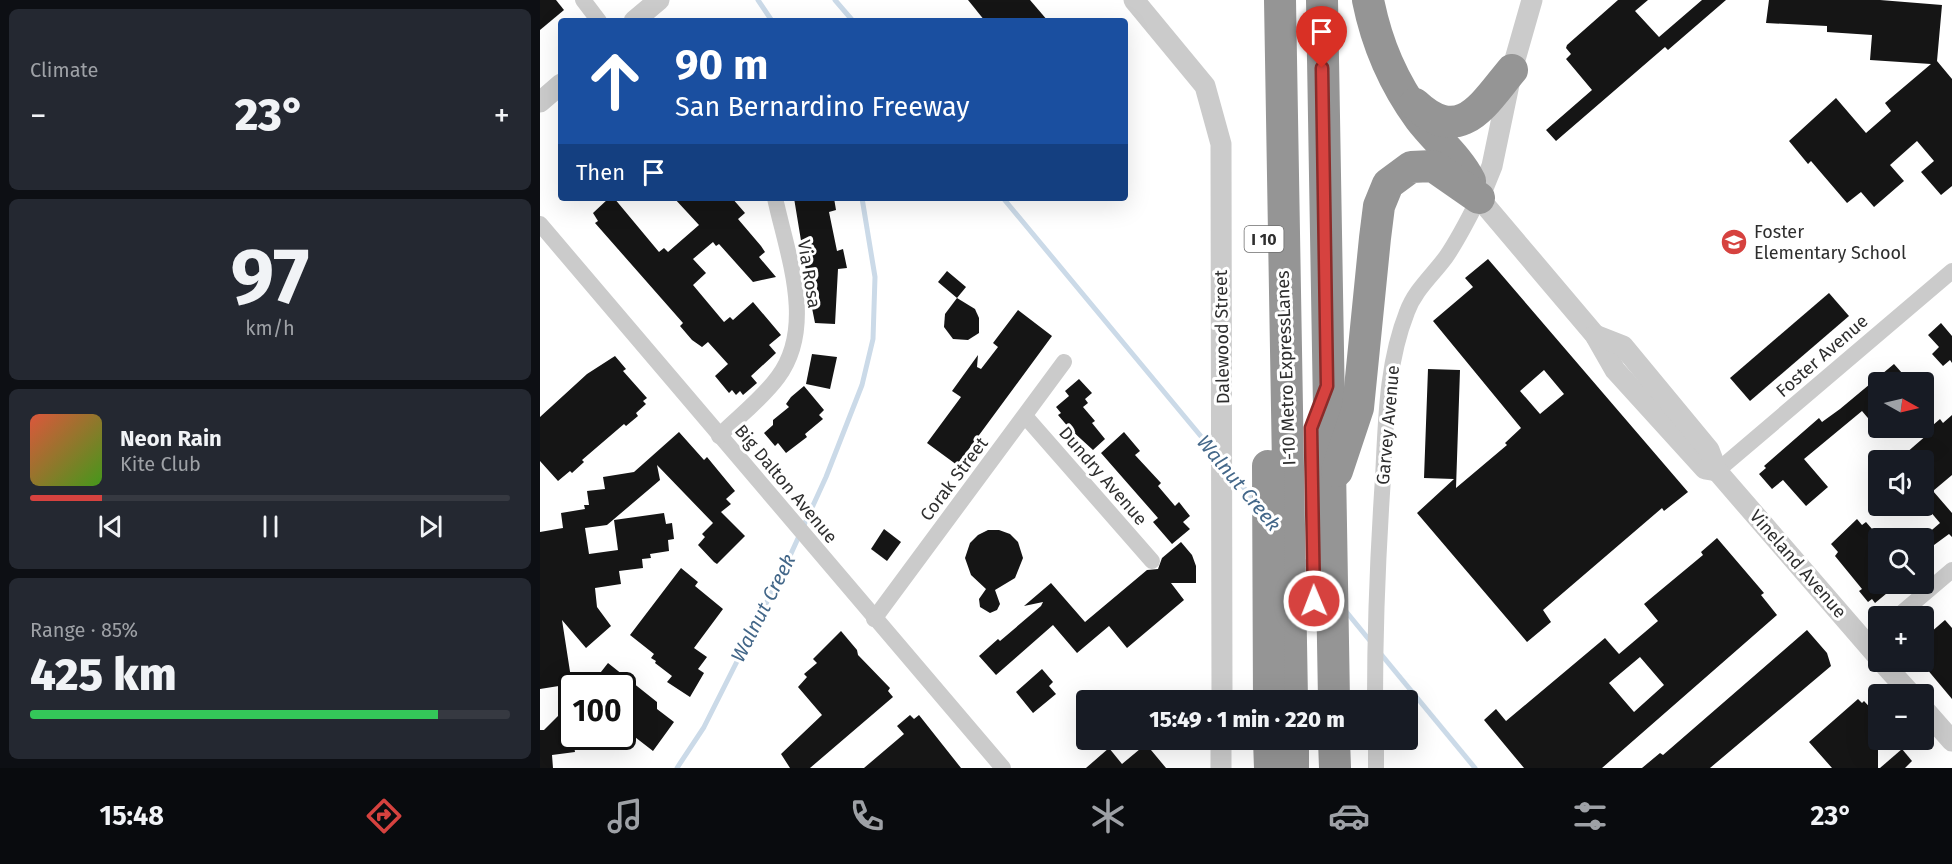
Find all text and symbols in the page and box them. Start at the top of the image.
pin [1296,6,1347,68]
icon: arrive [1305,15,1338,48]
text: 90 m [675,40,769,90]
icon: ahead [576,42,654,120]
text: Climate [30,58,98,82]
text: 23° [235,88,305,142]
text: San Bernardino Freeway [675,91,970,123]
text: − [30,96,47,136]
text: + [494,96,510,136]
icon: arrive [637,156,670,189]
text: Then [576,159,625,186]
place label: Foster Elementary School [1754,221,1906,264]
road number: I 10 [1244,226,1284,252]
school or university icon: Foster Elementary School [1719,227,1749,257]
text: 97 [230,230,310,324]
street label: Via Rosa [793,238,825,310]
street label: Dalewood Street [1210,269,1234,404]
street label: I-10 Metro ExpressLanes [1272,270,1300,466]
street label: Foster Avenue [1772,310,1872,402]
text: km/h [245,316,295,340]
street label: Garvey Avenue [1372,364,1404,486]
north arrow [1868,372,1934,438]
map controls [1868,372,1934,750]
street label: Big Dalton Avenue [730,420,842,548]
street label: Dundry Avenue [1054,422,1152,530]
text: Neon Rain [120,425,222,452]
water label: Walnut Creek [1192,430,1286,536]
street label: Corak Street [915,432,993,525]
button: sound [1868,450,1934,516]
text: Kite Club [120,452,201,476]
street label: Vineland Avenue [1745,505,1851,623]
icon: previous [94,510,127,543]
icon: pause [254,510,287,543]
icon: next [414,510,447,543]
button: search [1868,528,1934,594]
water label: Walnut Creek [726,550,801,666]
position arrow [1282,569,1346,633]
button: + [1868,606,1934,672]
text: Range · 85% [30,618,138,642]
text: 425 km [30,648,177,702]
speed limit sign: 100 [558,672,636,750]
button: − [1868,684,1934,750]
text: 15:49 · 1 min · 220 m [1149,706,1345,733]
icon: directions [363,795,405,837]
icon: music [604,795,646,837]
icon: phone [846,795,888,837]
icon: climate [1087,795,1129,837]
icon: car [1328,795,1370,837]
icon: filters [1569,795,1611,837]
text: 15:48 [100,800,164,832]
text: 23° [1810,800,1852,832]

